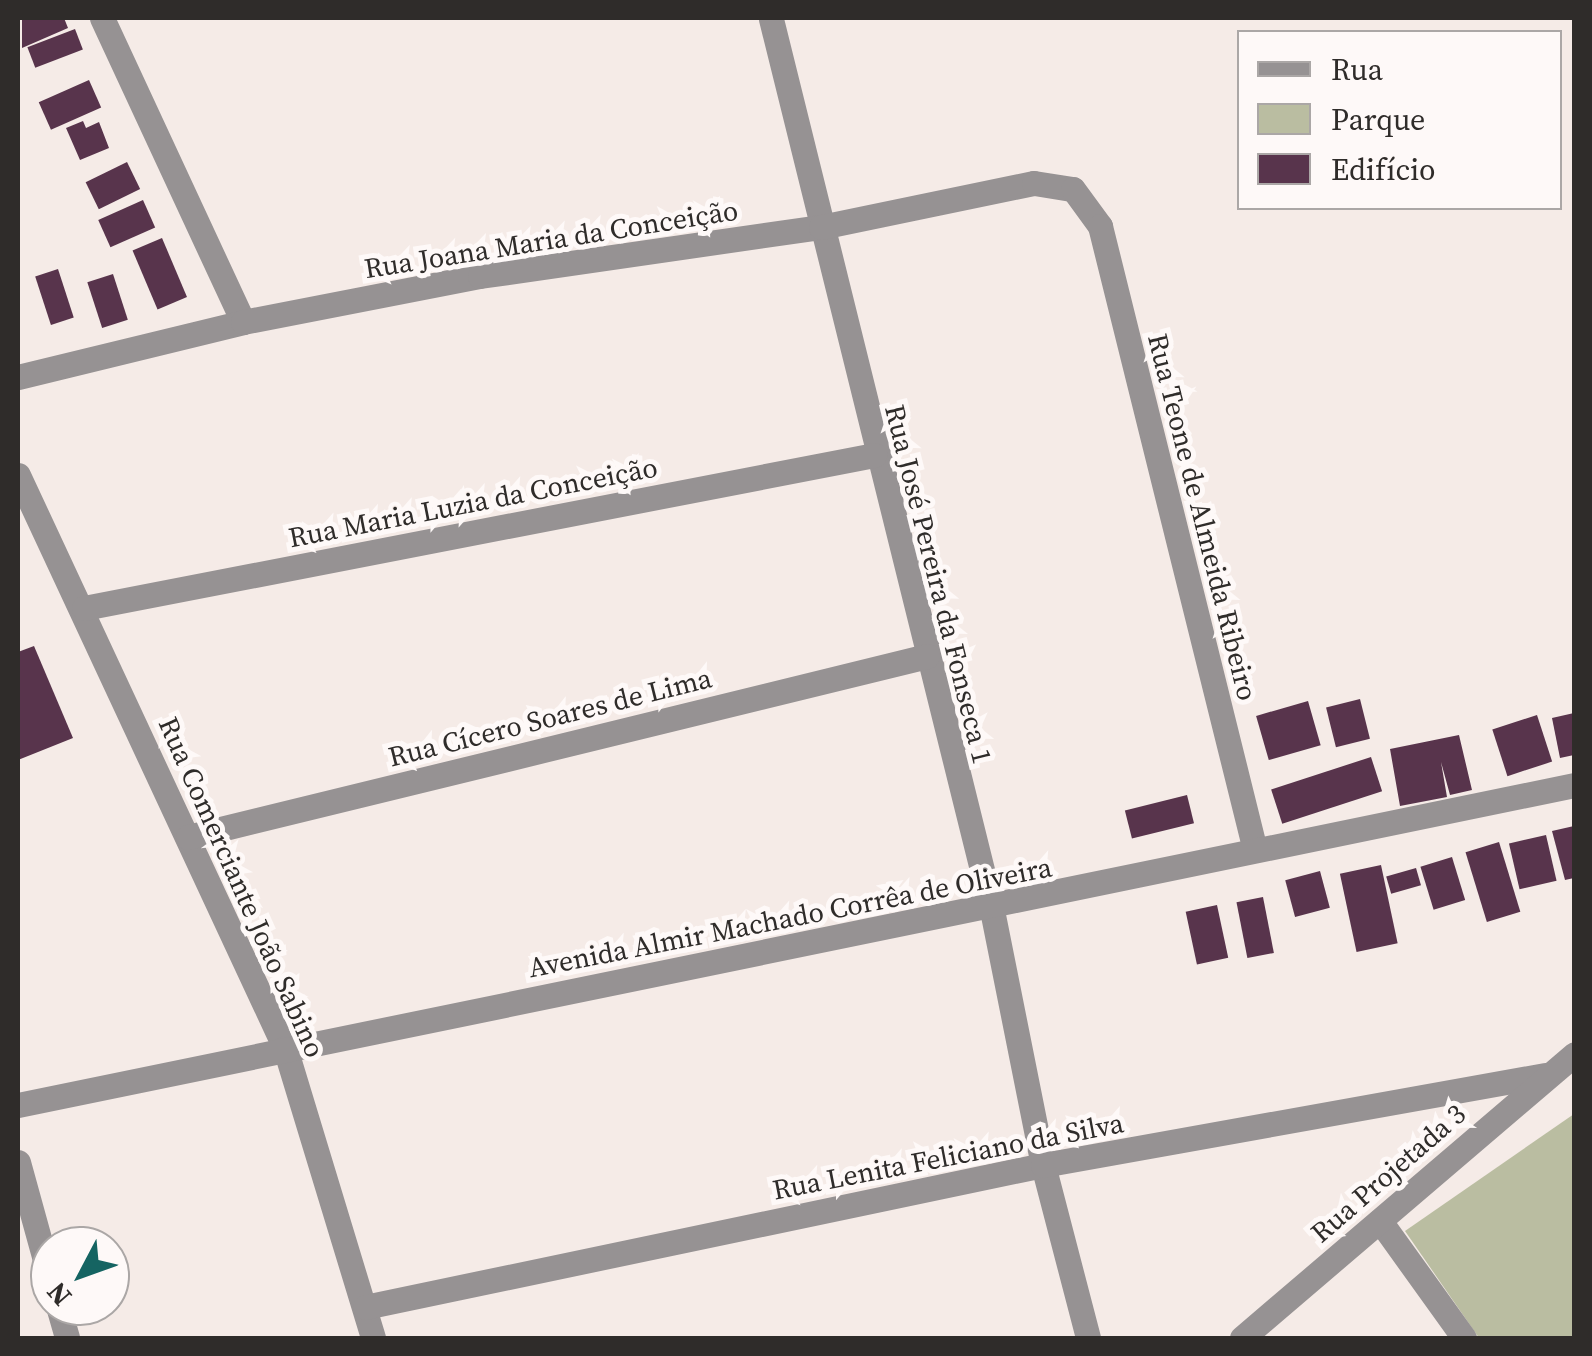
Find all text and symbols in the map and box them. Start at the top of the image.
legend [1237,30,1562,210]
text: Rua [1331,49,1383,90]
text: Parque [1331,99,1425,140]
text: Edifício [1331,149,1436,190]
street label: Rua Joana Maria da Conceição [362,193,740,285]
street label: Rua Teone de Almeida Ribeiro [1141,330,1265,704]
street label: Rua José Pereira da Fonseca 1 [878,401,1000,767]
street label: Rua Maria Luzia da Conceição [286,450,660,554]
street label: Rua Cícero Soares de Lima [385,661,715,773]
street label: Rua Comerciante João Sabino [152,712,332,1062]
street label: Avenida Almir Machado Corrêa de Oliveira [525,850,1055,984]
street label: Rua Projetada 3 [1304,1097,1472,1249]
street label: Rua Lenita Feliciano da Silva [770,1105,1126,1207]
north arrow [30,1226,130,1326]
text: N [38,1274,80,1315]

